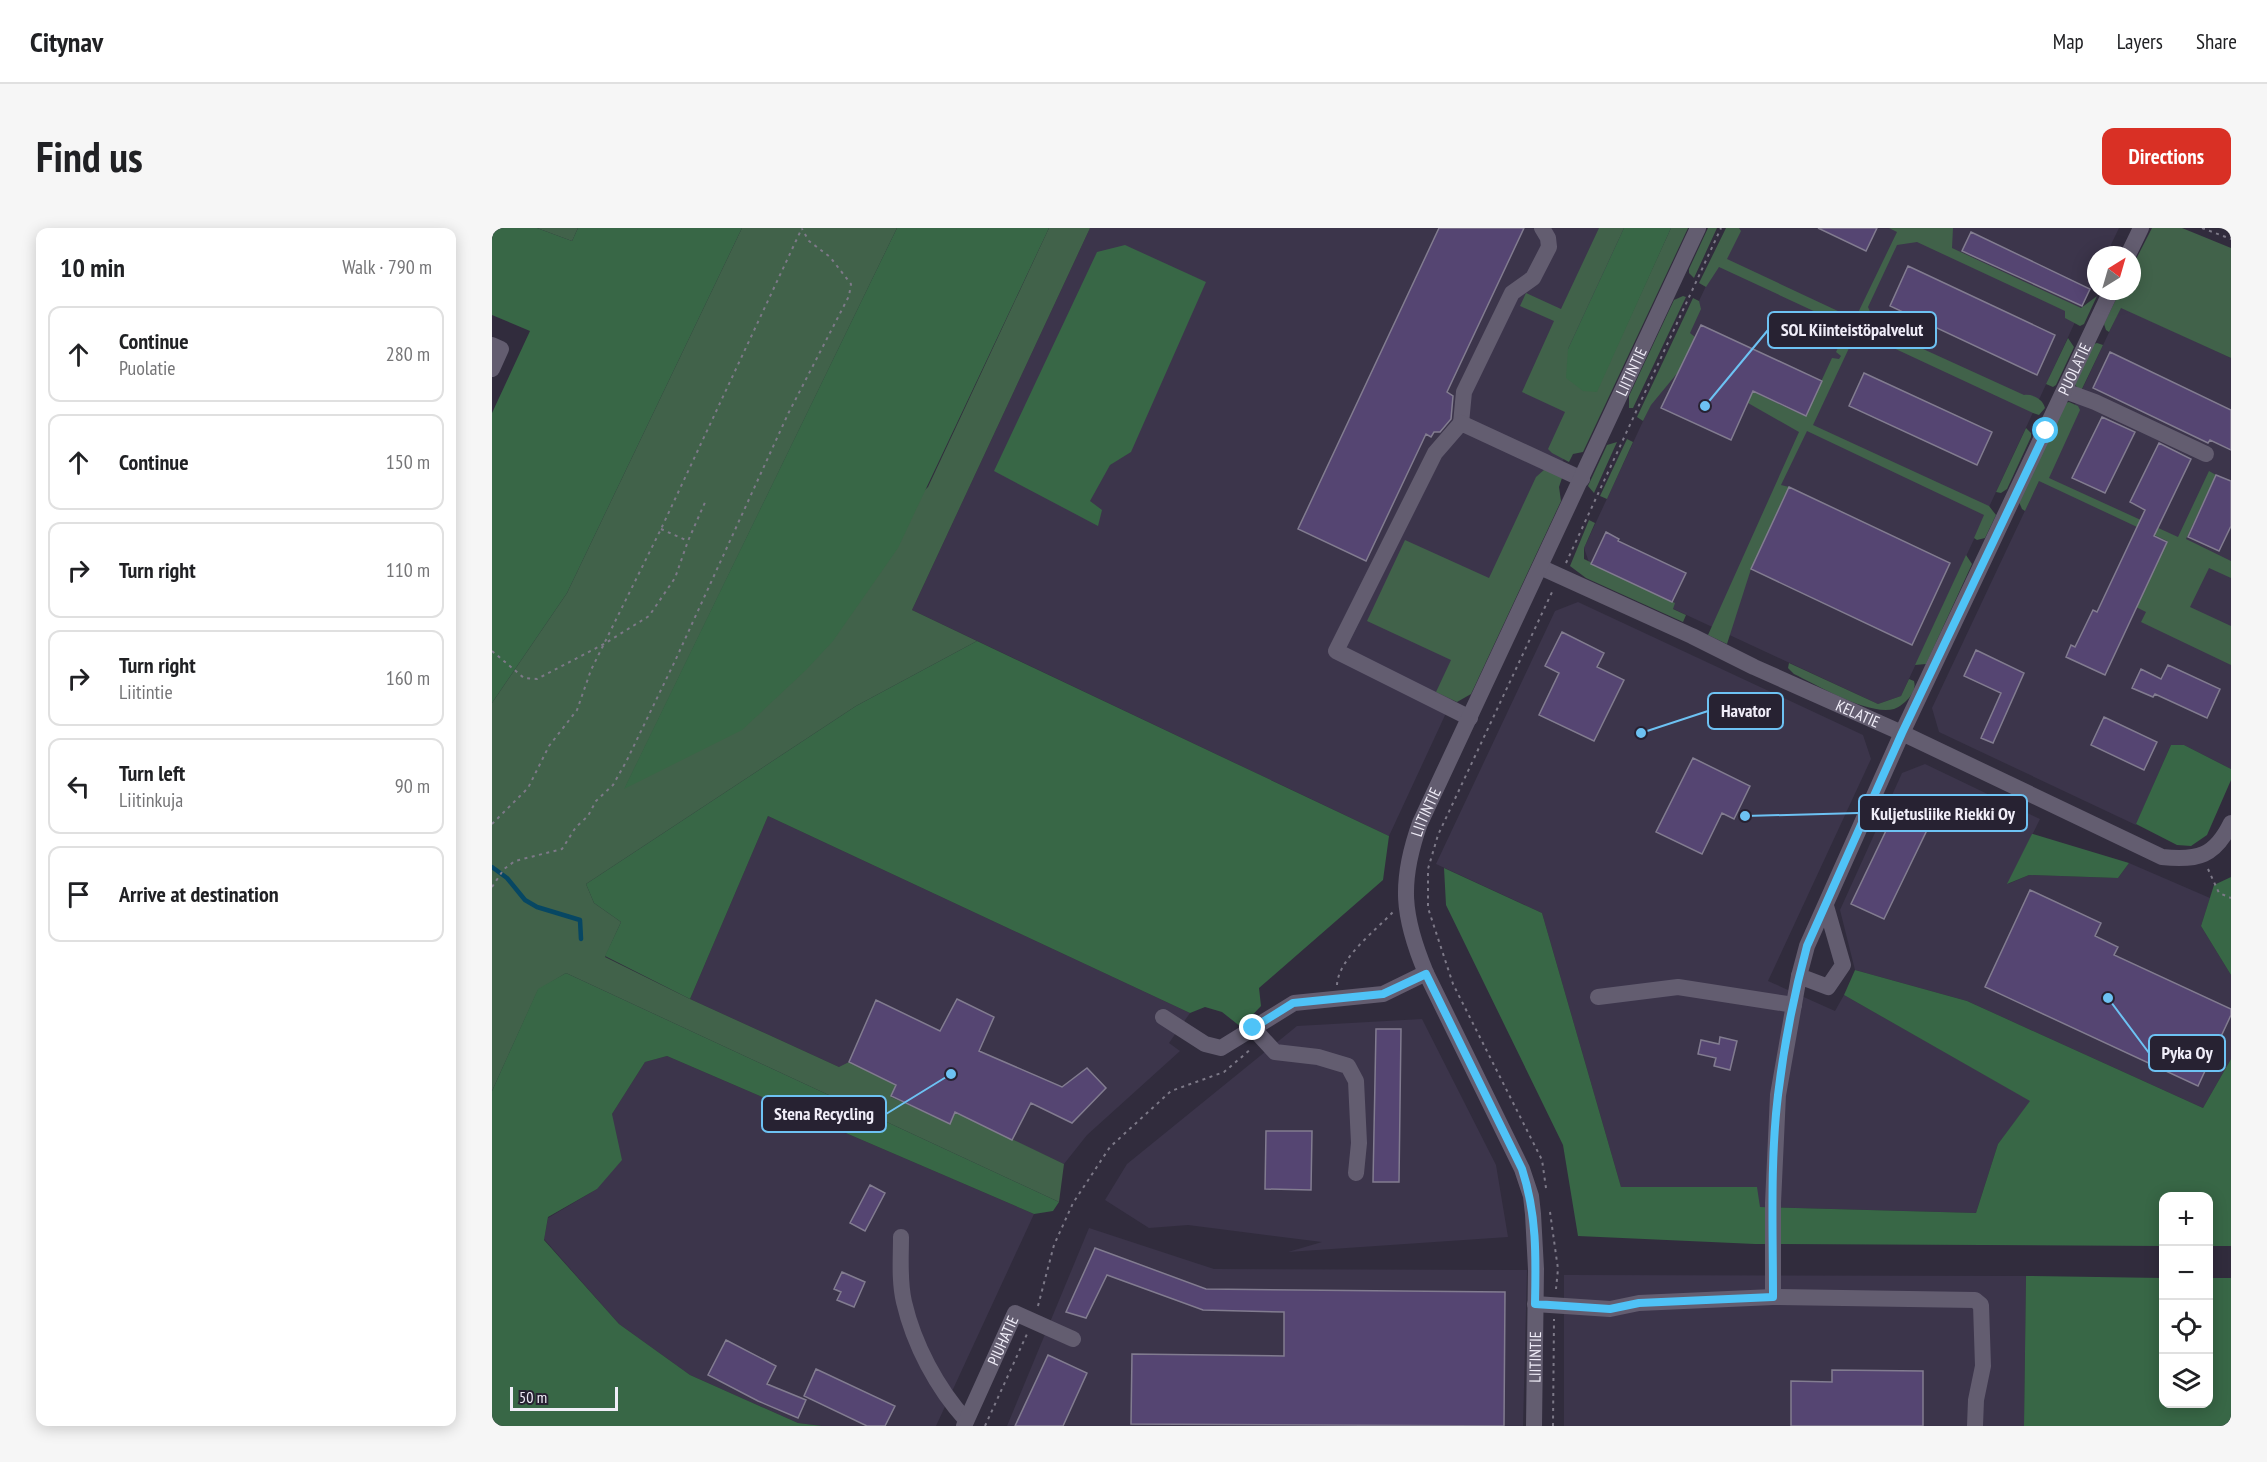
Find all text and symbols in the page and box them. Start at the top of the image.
text: Citynav [30,23,103,60]
text: Map [2053,28,2084,55]
text: Layers [2117,28,2163,55]
text: Share [2196,28,2237,55]
button: Directions [2102,128,2231,185]
text: Find us [36,129,143,184]
north arrow [2087,246,2141,300]
text: 10 min [60,251,125,284]
text: Walk · 790 m [342,254,432,280]
callout: SOL Kiinteistöpalvelut [1768,312,1936,348]
text: SOL Kiinteistöpalvelut [1781,318,1924,341]
text: Continue [119,327,189,355]
icon: ahead [62,338,95,371]
street label: PUOLATIE [2053,339,2095,398]
text: 280 m [386,341,430,367]
street label: LIITINTIE [1611,344,1651,399]
text: Puolatie [119,355,176,381]
route start [2032,417,2058,443]
icon: ahead [62,446,95,479]
text: Continue [119,448,189,476]
text: 150 m [386,449,430,475]
icon: right [62,554,95,587]
text: Turn right [119,556,196,584]
text: 110 m [386,557,430,583]
text: Turn right [119,651,196,679]
icon: right [62,662,95,695]
text: 160 m [386,665,430,691]
text: Liitintie [119,679,173,705]
callout: Havator [1708,693,1783,729]
street label: KELATIE [1833,695,1883,732]
text: Havator [1721,699,1772,722]
text: Turn left [119,759,185,787]
icon: left [62,770,95,803]
text: 90 m [395,773,430,799]
street label: LIITINTIE [1406,784,1445,839]
text: Liitinkuja [119,787,183,813]
callout: Kuljetusliike Riekki Oy [1859,795,2027,831]
text: Kuljetusliike Riekki Oy [1871,802,2016,825]
icon: arrive [62,878,95,911]
text: Arrive at destination [119,880,279,908]
route end [1239,1014,1265,1040]
callout: Pyka Oy [2149,1035,2225,1071]
text: Pyka Oy [2161,1041,2213,1064]
callout: Stena Recycling [762,1096,886,1132]
text: Stena Recycling [774,1102,874,1125]
map controls [2159,1192,2213,1408]
button: + [2159,1192,2213,1246]
button: − [2159,1246,2213,1300]
button: locate [2159,1300,2213,1354]
street label: PIUHATIE [983,1312,1023,1368]
street label: LIITINTIE [1525,1331,1545,1383]
button: layers [2159,1354,2213,1408]
scale bar [510,1384,618,1412]
text: 50 m [519,1387,547,1407]

